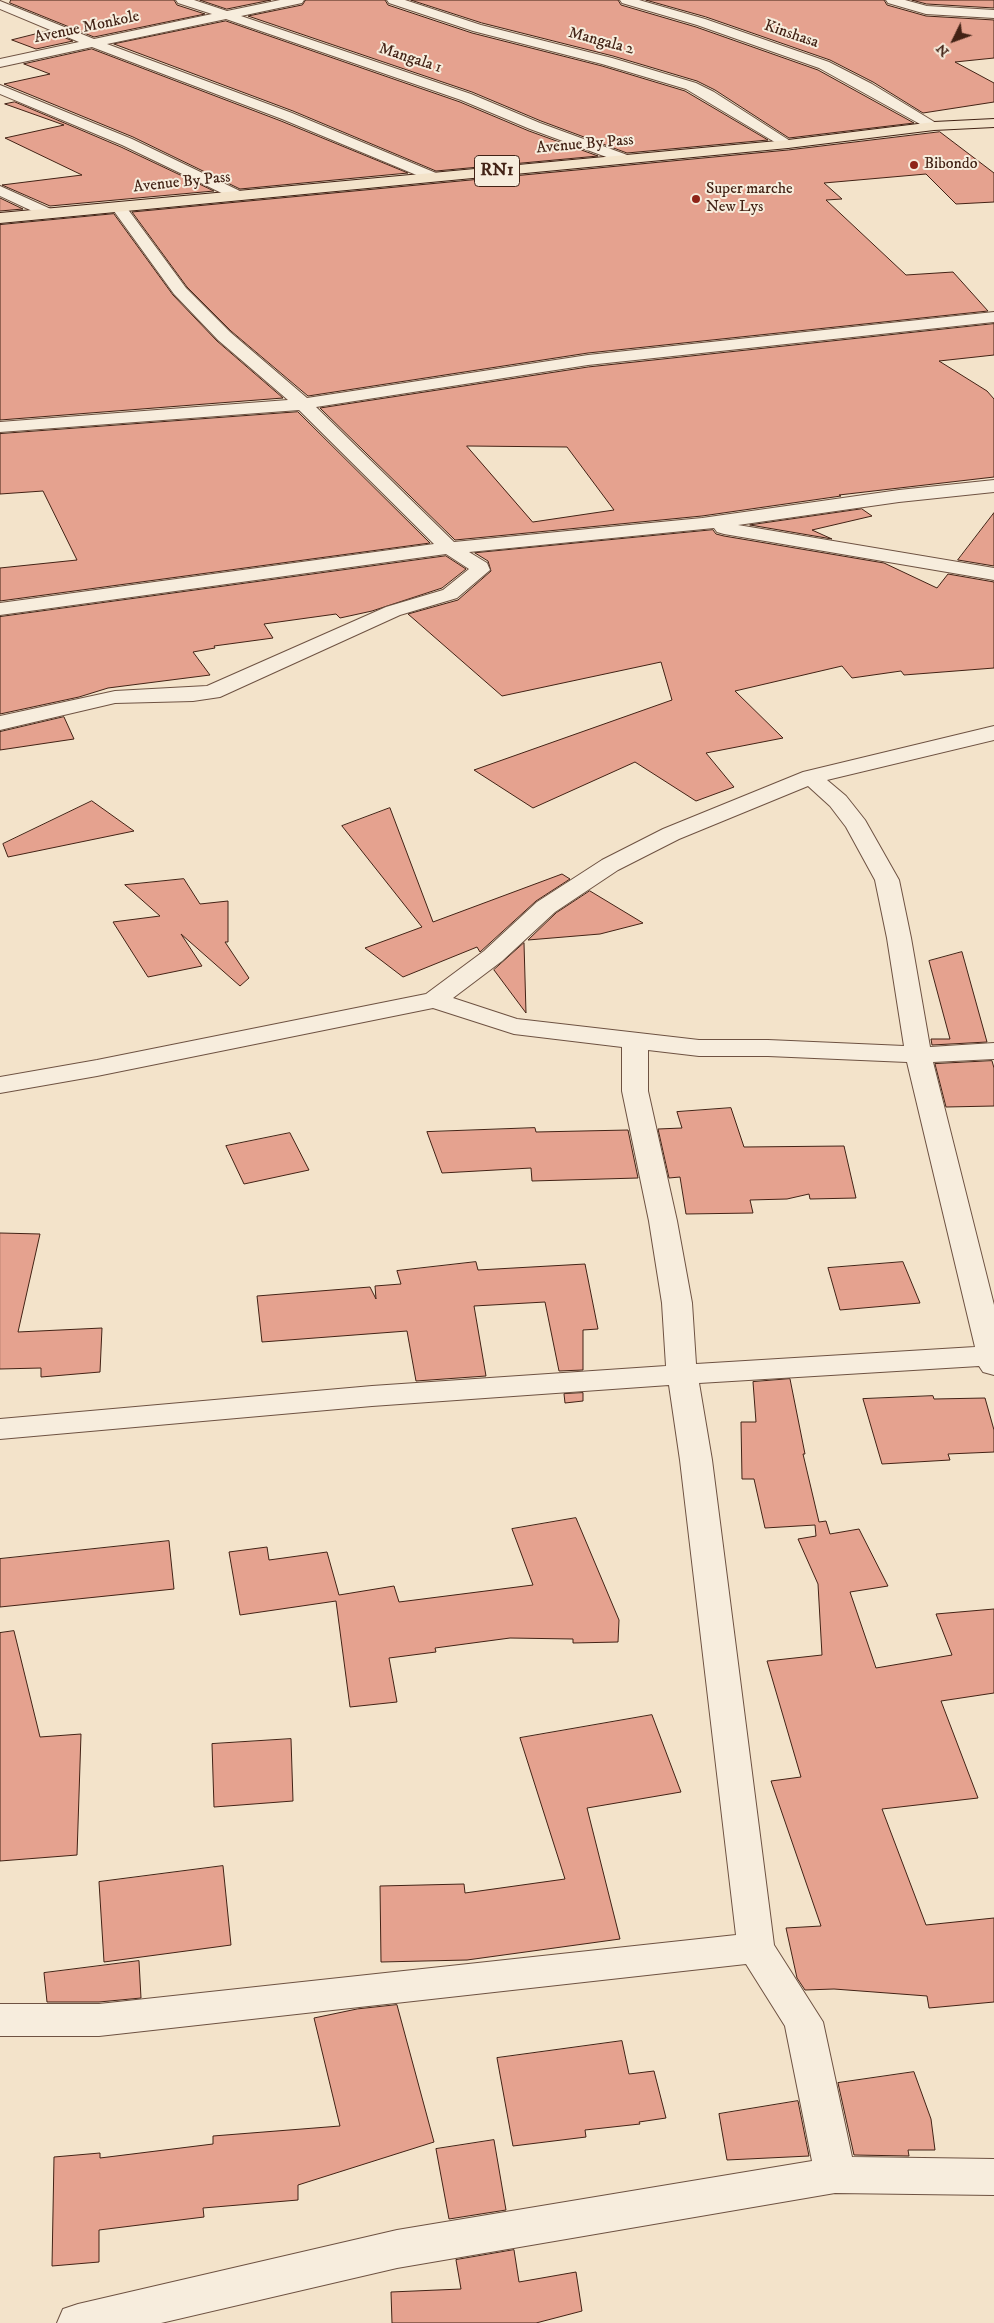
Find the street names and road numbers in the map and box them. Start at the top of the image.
street label: Avenue Monkole [33,7,141,49]
street label: Kinshasa [761,17,821,53]
street label: Mangala 2 [566,24,636,60]
street label: Mangala 1 [376,40,444,78]
street label: Avenue By Pass [536,131,634,159]
road number: RN1 [474,156,520,187]
street label: Avenue By Pass [133,168,231,198]

